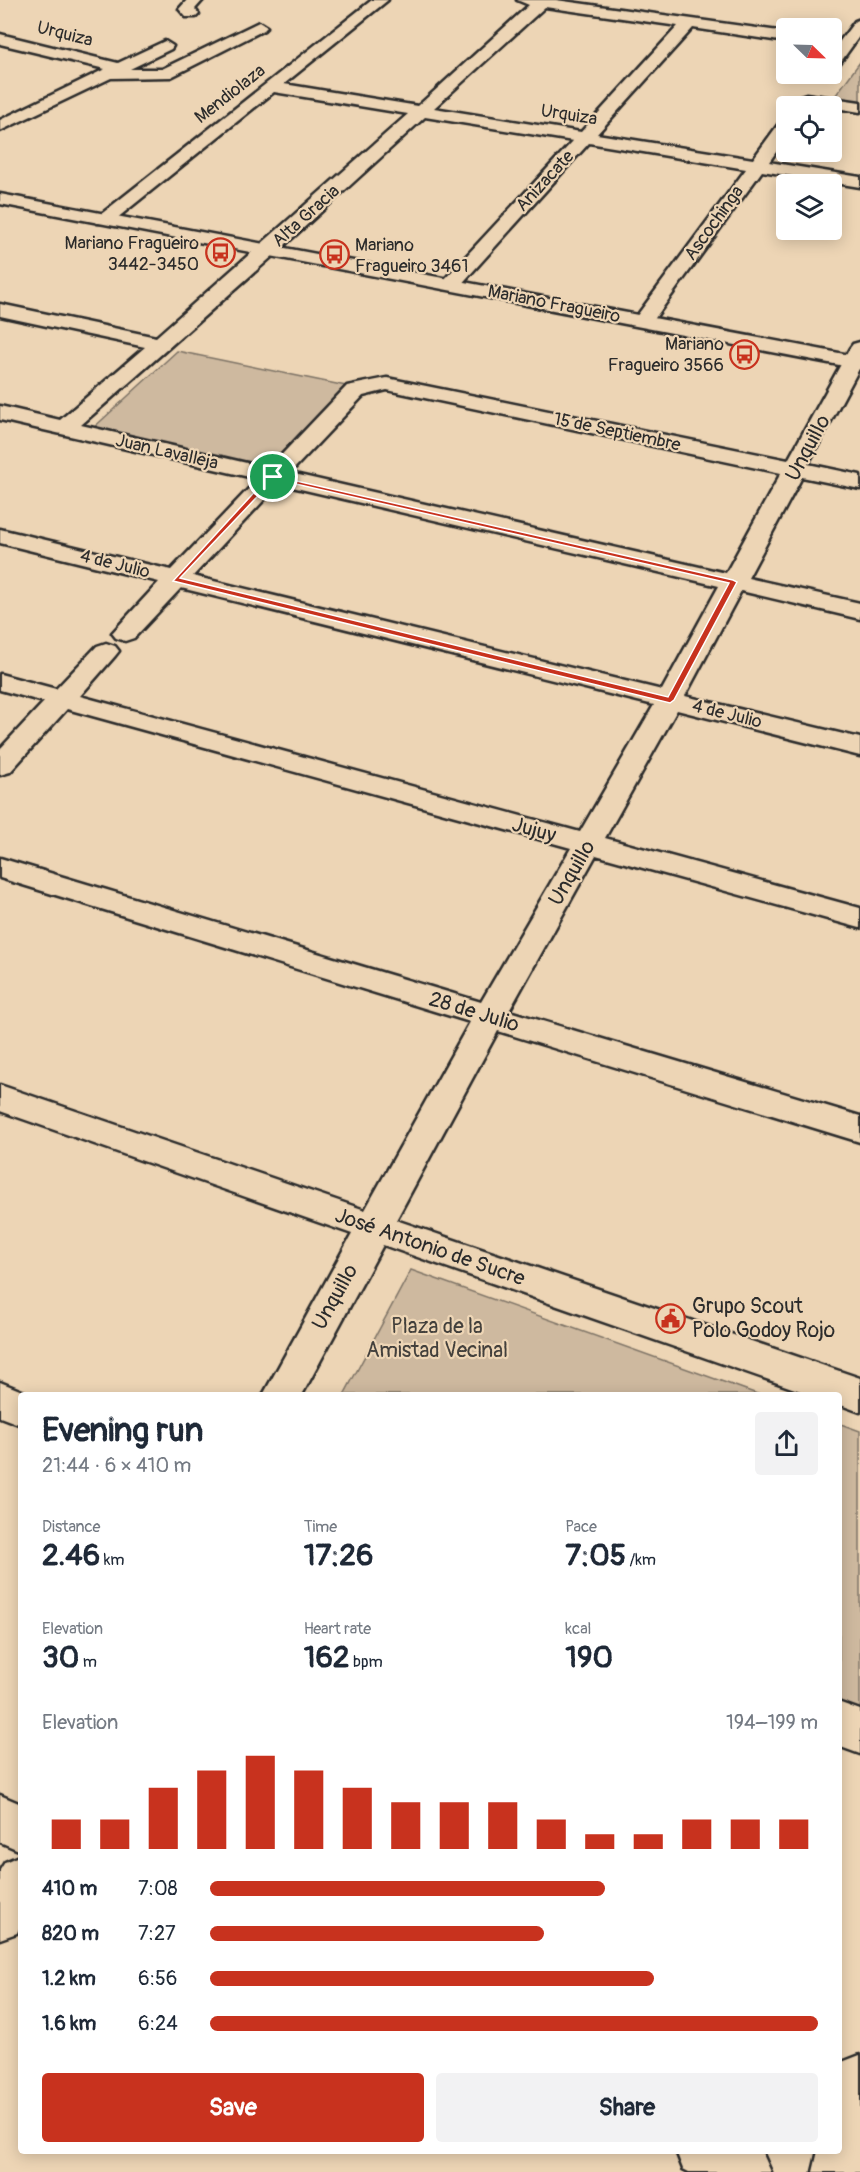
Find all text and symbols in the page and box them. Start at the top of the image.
street label: Urquiza [35,16,95,52]
north arrow [776,18,842,84]
map controls [776,18,842,240]
street label: Mendiolaza [190,59,270,129]
button: locate [776,96,842,162]
street label: Urquiza [539,99,599,131]
street label: Anizacate [511,145,579,217]
button: layers [776,174,842,240]
street label: Alta Gracia [267,180,345,252]
street label: Ascochinga [679,181,749,265]
place label: Mariano Fragueiro 3442-3450 [65,232,199,276]
place label: Mariano Fragueiro 3461 [355,234,468,278]
bus stop icon: Mariano Fragueiro 3442-3450 [204,237,236,269]
bus stop icon: Mariano Fragueiro 3461 [318,239,350,271]
street label: Mariano Fragueiro [486,280,623,328]
place label: Mariano Fragueiro 3566 [608,333,724,377]
bus stop icon: Mariano Fragueiro 3566 [729,338,761,370]
street label: 15 de Septiembre [551,407,683,457]
street label: Unquillo [779,410,837,486]
street label: Juan Lavalleja [113,429,221,475]
pin [247,451,298,502]
icon: arrive [256,460,289,493]
street label: 4 de Julio [78,544,153,584]
street label: 4 de Julio [690,694,765,734]
street label: Jujuy [509,811,559,849]
street label: Unquillo [543,835,601,911]
street label: 28 de Julio [426,986,522,1038]
street label: José Antonio de Sucre [331,1202,529,1292]
street label: Unquillo [306,1259,364,1335]
place label: Grupo Scout Polo Godoy Rojo [692,1293,835,1344]
public building icon: Grupo Scout Polo Godoy Rojo [655,1302,687,1334]
park label: Plaza de la Amistad Vecinal [366,1313,508,1364]
text: Evening run [42,1410,203,1451]
button: share [755,1412,818,1475]
text: 21:44 · 6 × 410 m [42,1453,191,1478]
text: Distance [42,1517,101,1537]
text: Time [304,1517,337,1537]
text: Pace [565,1517,597,1537]
text: 2.46 [42,1537,100,1574]
text: 17:26 [304,1537,374,1574]
text: 7:05 [565,1537,626,1574]
text: km [100,1550,125,1570]
text: /km [626,1550,656,1570]
text: Elevation [42,1619,103,1639]
text: Heart rate [304,1619,371,1639]
text: kcal [565,1619,591,1639]
text: 30 [42,1639,79,1676]
text: 162 [304,1639,350,1676]
text: 190 [565,1639,613,1676]
text: m [79,1652,97,1672]
text: bpm [350,1652,383,1672]
text: Elevation [42,1710,118,1735]
text: 194–199 m [726,1710,818,1735]
text: 410 m [42,1876,97,1901]
text: 7:08 [138,1876,178,1901]
text: 820 m [42,1921,99,1946]
text: 7:27 [138,1921,176,1946]
text: 1.2 km [42,1966,96,1991]
text: 6:56 [138,1966,177,1991]
text: 1.6 km [42,2011,96,2036]
text: 6:24 [138,2011,178,2036]
button: Save [42,2073,424,2142]
button: Share [436,2073,818,2142]

